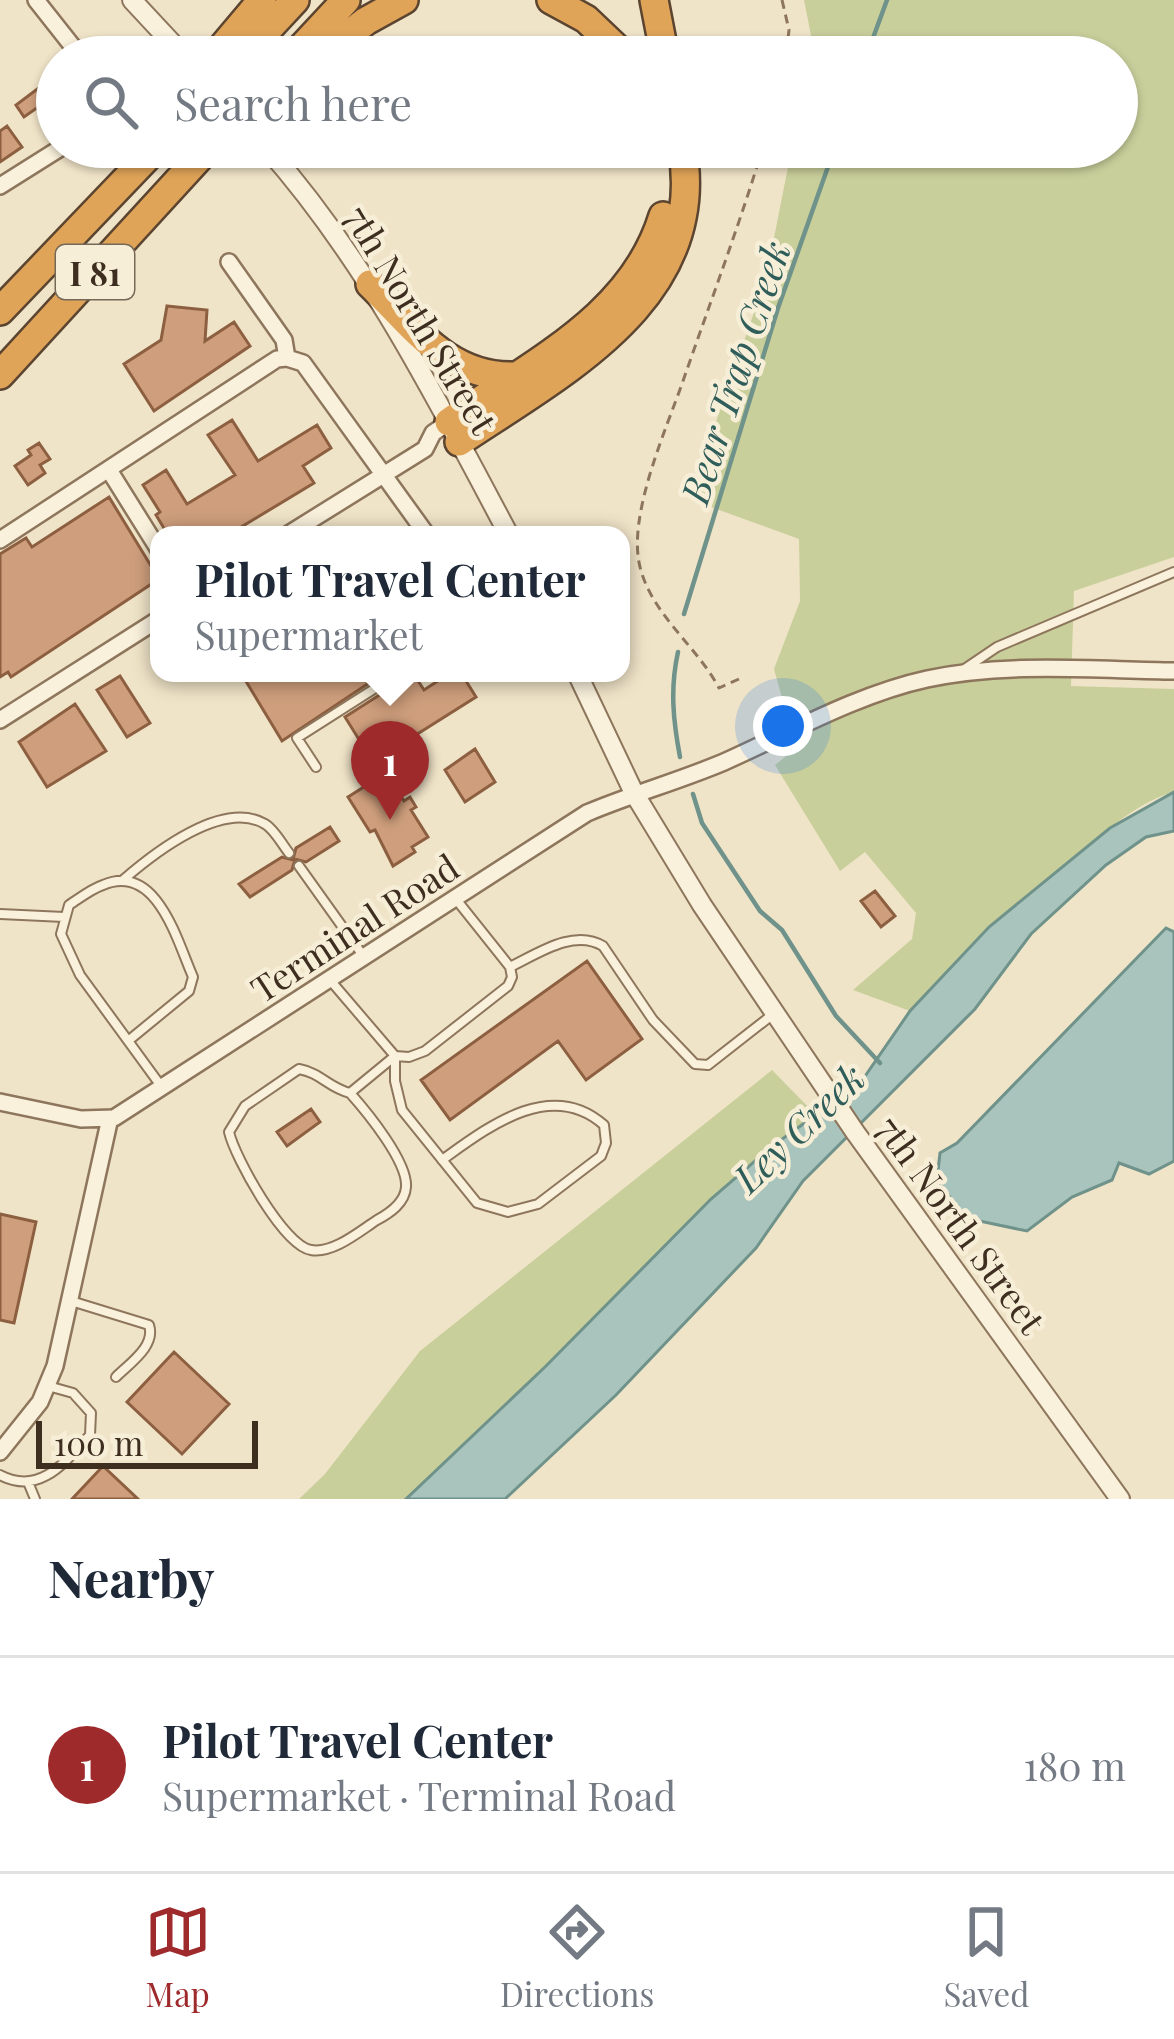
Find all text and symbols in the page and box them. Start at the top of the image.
search box [36,36,1138,168]
icon: search [78,69,144,135]
text: Search here [174,72,412,132]
street label: 7th North Street [335,196,510,443]
water label: Bear Trap Creek [666,234,801,512]
road number: I 81 [56,245,134,299]
popup [150,526,630,682]
text: Pilot Travel Center [194,548,586,608]
text: Supermarket [194,608,422,660]
your location [753,696,813,756]
pin: 1 [351,721,429,820]
street label: Terminal Road [241,842,467,1012]
water label: Ley Creek [720,1051,875,1204]
street label: 7th North Street [867,1106,1058,1343]
scale bar [36,1415,258,1468]
text: 100 m [54,1420,143,1464]
text: Nearby [48,1543,214,1611]
text: Pilot Travel Center [162,1709,553,1769]
text: 1 [80,1739,94,1791]
text: 180 m [1024,1739,1126,1791]
text: Supermarket · Terminal Road [162,1769,676,1821]
tab: Map [145,1899,211,2015]
tab: Directions [500,1899,654,2015]
tab: Saved [944,1899,1029,2015]

